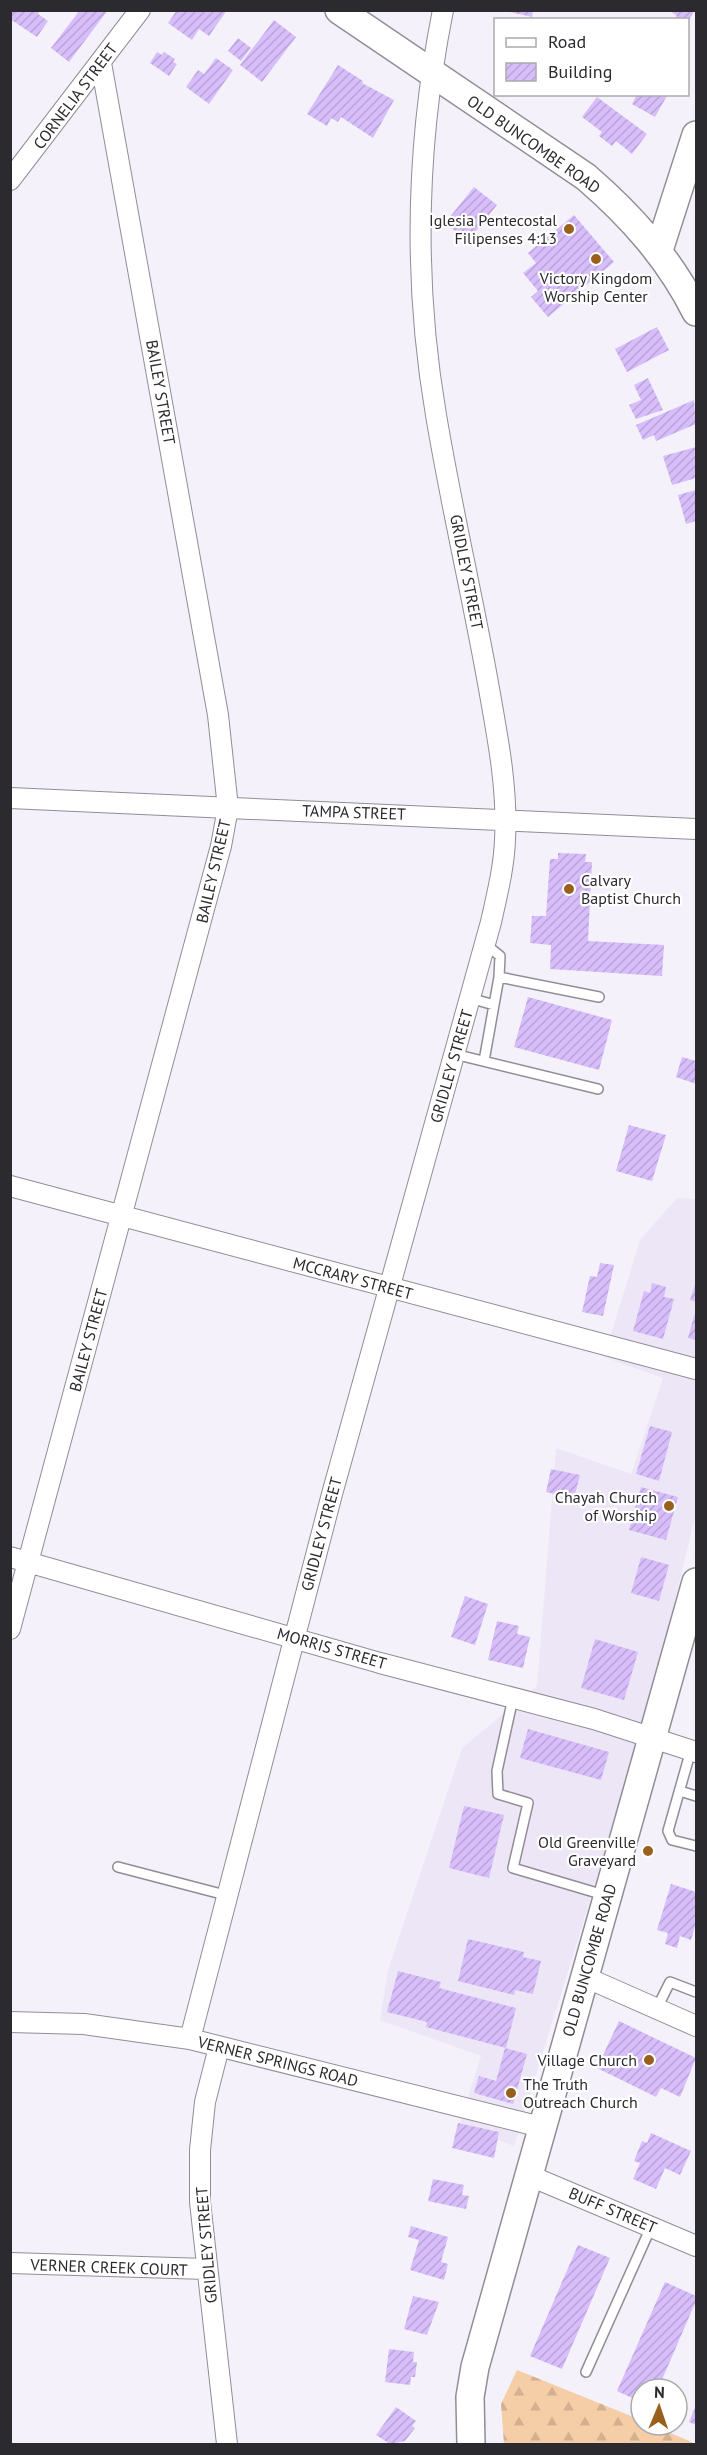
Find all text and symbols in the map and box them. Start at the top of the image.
legend [494,18,689,96]
text: Road [548,30,586,53]
street label: CORNELIA STREET [29,39,121,153]
text: Building [548,60,612,83]
street label: OLD BUNCOMBE ROAD [463,90,605,198]
place label: Iglesia Pentecostal Filipenses 4:13 [429,210,557,248]
marker: Iglesia Pentecostal Filipenses 4:13 [562,222,576,236]
marker: Victory Kingdom Worship Center [589,252,603,266]
place label: Victory Kingdom Worship Center [539,268,652,306]
street label: BAILEY STREET [142,338,180,446]
street label: GRIDLEY STREET [446,513,488,631]
street label: TAMPA STREET [302,800,406,824]
street label: BAILEY STREET [191,817,235,925]
place label: Calvary Baptist Church [581,870,681,908]
marker: Calvary Baptist Church [562,882,576,896]
street label: GRIDLEY STREET [425,1007,477,1125]
street label: MCCRARY STREET [291,1252,415,1304]
street label: BAILEY STREET [65,1286,111,1394]
street label: GRIDLEY STREET [296,1475,346,1593]
place label: Chayah Church of Worship [555,1487,657,1525]
marker: Chayah Church of Worship [662,1499,676,1513]
street label: MORRIS STREET [275,1623,389,1673]
place label: Old Greenville Graveyard [538,1832,636,1870]
marker: Old Greenville Graveyard [641,1844,655,1858]
street label: OLD BUNCOMBE ROAD [558,1881,620,2039]
street label: VERNER SPRINGS ROAD [195,2031,360,2091]
place label: Village Church [536,2050,637,2070]
marker: Village Church [642,2053,656,2067]
place label: The Truth Outreach Church [523,2074,638,2112]
marker: The Truth Outreach Church [504,2086,518,2100]
street label: BUFF STREET [566,2183,660,2238]
street label: GRIDLEY STREET [191,2186,221,2304]
street label: VERNER CREEK COURT [29,2254,188,2280]
north arrow [629,2377,689,2437]
text: N [654,2382,665,2402]

